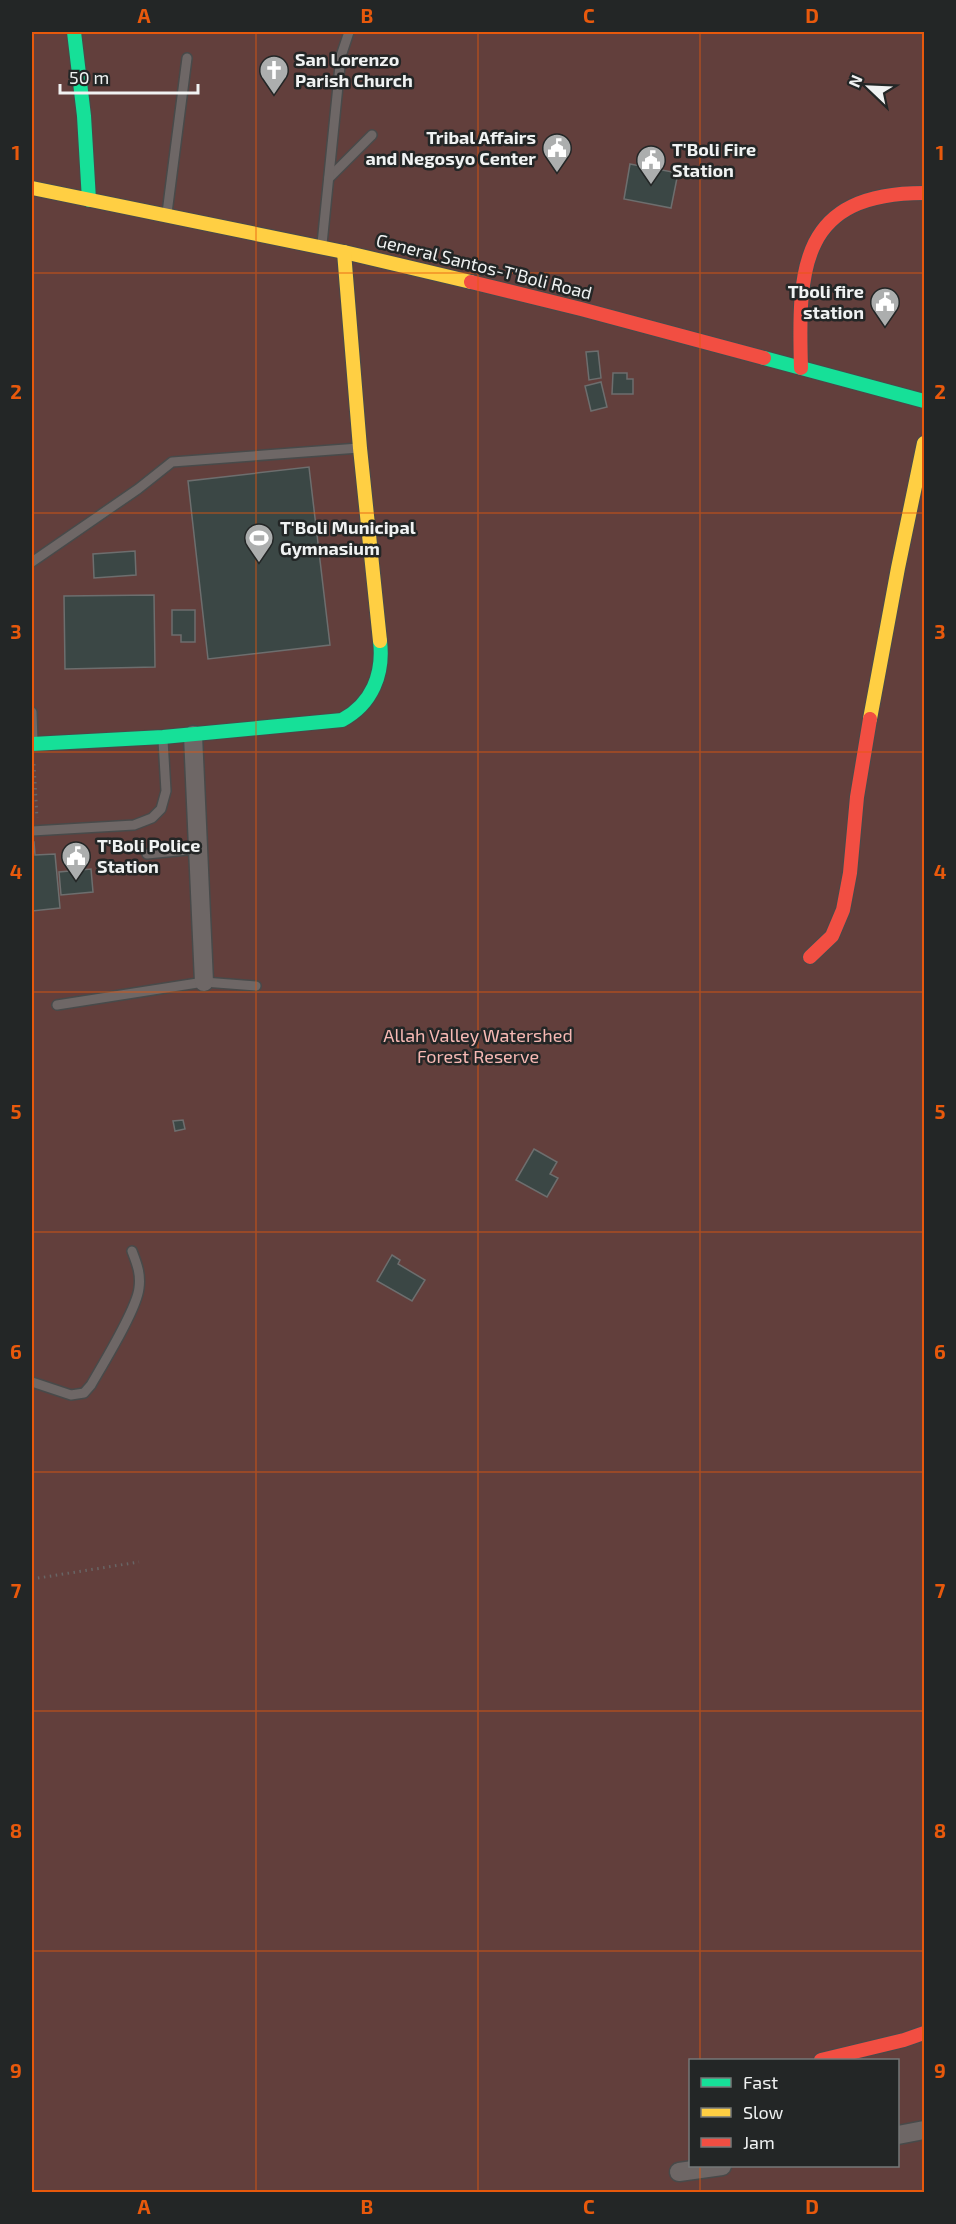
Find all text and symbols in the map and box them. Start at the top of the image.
text: A [137,3,151,27]
text: B [361,3,373,27]
text: C [583,3,595,27]
text: D [805,3,819,27]
place label: San Lorenzo Parish Church [295,48,413,91]
church icon: San Lorenzo Parish Church [258,54,290,96]
scale bar [60,57,198,95]
north arrow [839,57,899,117]
text: 50 m [69,66,109,88]
text: N [844,72,866,90]
place label: Tribal Affairs and Negosyo Center [365,126,536,169]
public building icon: Tribal Affairs and Negosyo Center [541,132,573,174]
place label: T'Boli Fire Station [672,138,756,181]
text: 1 [12,140,20,164]
text: 1 [936,140,944,164]
public building icon: T'Boli Fire Station [635,144,667,186]
street label: General Santos-T'Boli Road [374,229,594,304]
place label: Tboli fire station [788,280,864,323]
public building icon: Tboli fire station [869,286,901,328]
text: 2 [10,379,22,403]
text: 2 [934,379,946,403]
place label: T'Boli Municipal Gymnasium [280,516,416,559]
sports icon: T'Boli Municipal Gymnasium [243,522,275,564]
text: 3 [10,619,22,643]
text: 3 [934,619,946,643]
place label: T'Boli Police Station [97,834,200,877]
public building icon: T'Boli Police Station [60,840,92,882]
text: 4 [10,859,23,883]
text: 4 [934,859,947,883]
park label: Allah Valley Watershed Forest Reserve [383,1024,573,1067]
text: 5 [10,1099,22,1123]
text: 5 [934,1099,946,1123]
text: 6 [10,1339,22,1363]
text: 6 [934,1339,946,1363]
text: 7 [11,1578,22,1602]
text: 7 [935,1578,946,1602]
text: 8 [10,1818,22,1842]
text: 8 [934,1818,946,1842]
text: 9 [10,2058,22,2082]
text: 9 [934,2058,946,2082]
legend [689,2059,899,2167]
text: Fast [743,2071,778,2093]
text: Slow [743,2101,784,2123]
text: Jam [743,2131,775,2153]
text: A [137,2194,151,2218]
text: B [361,2194,373,2218]
text: C [583,2194,595,2218]
text: D [805,2194,819,2218]

